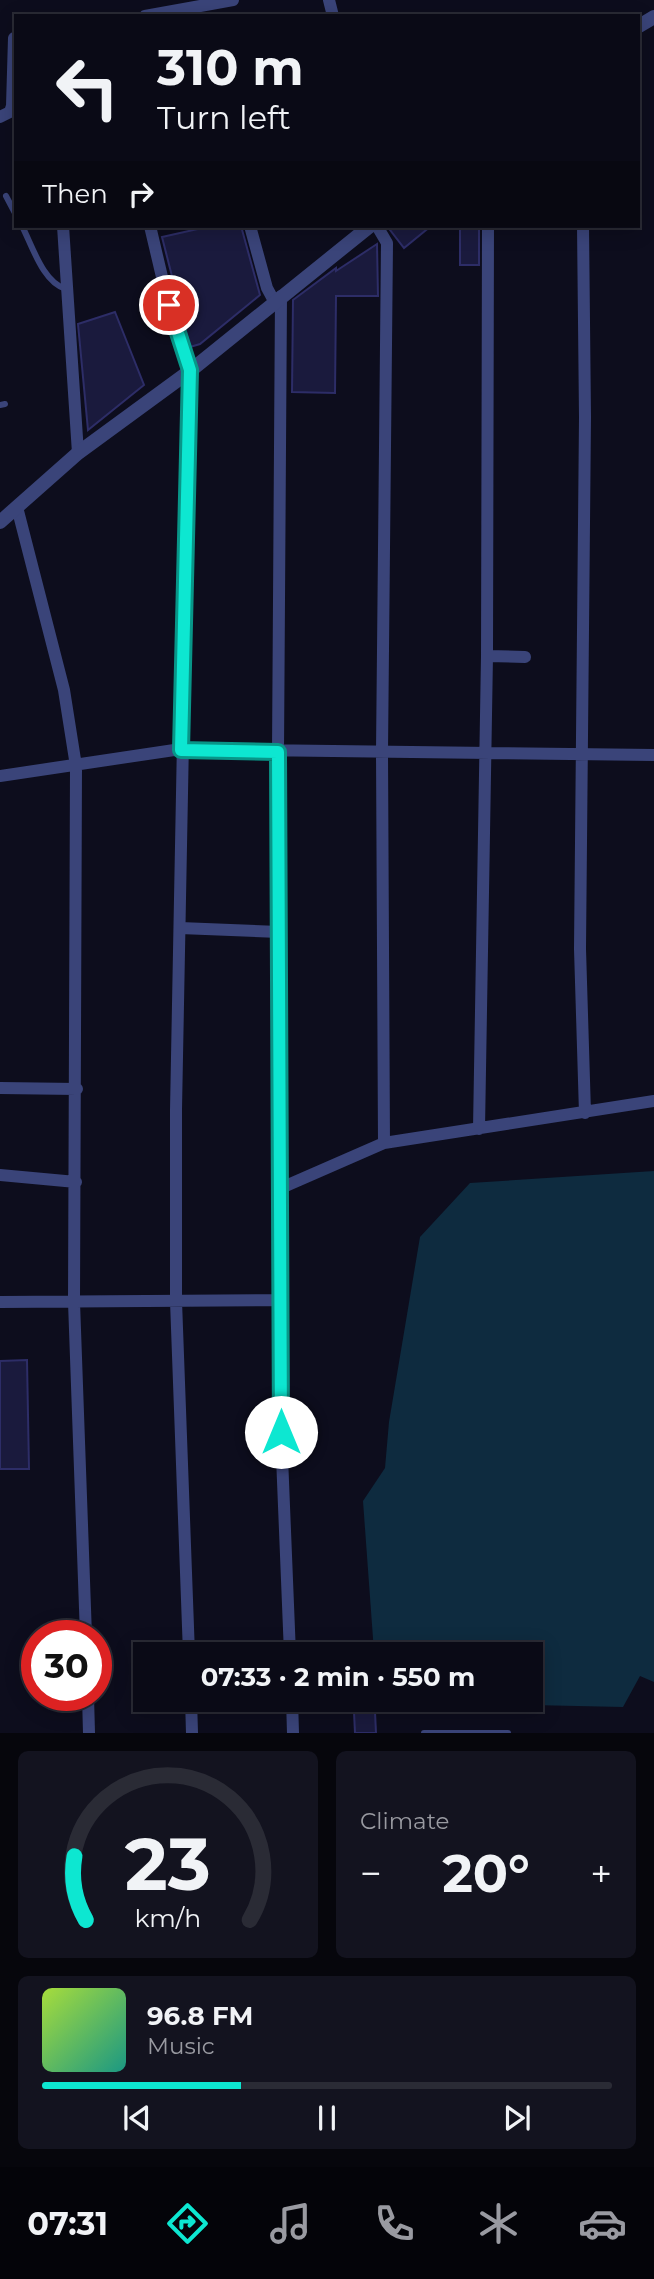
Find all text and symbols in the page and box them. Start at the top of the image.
text: 310 m [157,38,304,97]
icon: left [42,42,133,133]
text: Turn left [157,98,291,137]
icon: right [122,175,160,213]
text: Then [42,178,108,210]
pin [139,275,199,335]
icon: arrive [150,286,188,324]
position arrow [244,1395,318,1469]
speed limit sign: 30 [21,1620,112,1711]
text: 07:33 · 2 min · 550 m [201,1661,475,1693]
text: Climate [360,1807,449,1835]
text: 23 [125,1821,211,1909]
text: 20° [442,1842,530,1905]
text: − [360,1850,382,1897]
text: + [590,1850,612,1897]
text: km/h [135,1903,201,1933]
text: 96.8 FM [147,2000,253,2032]
text: Music [147,2032,215,2060]
icon: previous [118,2099,156,2137]
icon: pause [308,2099,346,2137]
icon: next [498,2099,536,2137]
icon: directions [163,2199,212,2248]
icon: music [266,2199,315,2248]
icon: phone [370,2199,419,2248]
icon: climate [474,2199,523,2248]
icon: car [578,2199,627,2248]
text: 07:31 [27,2204,108,2243]

